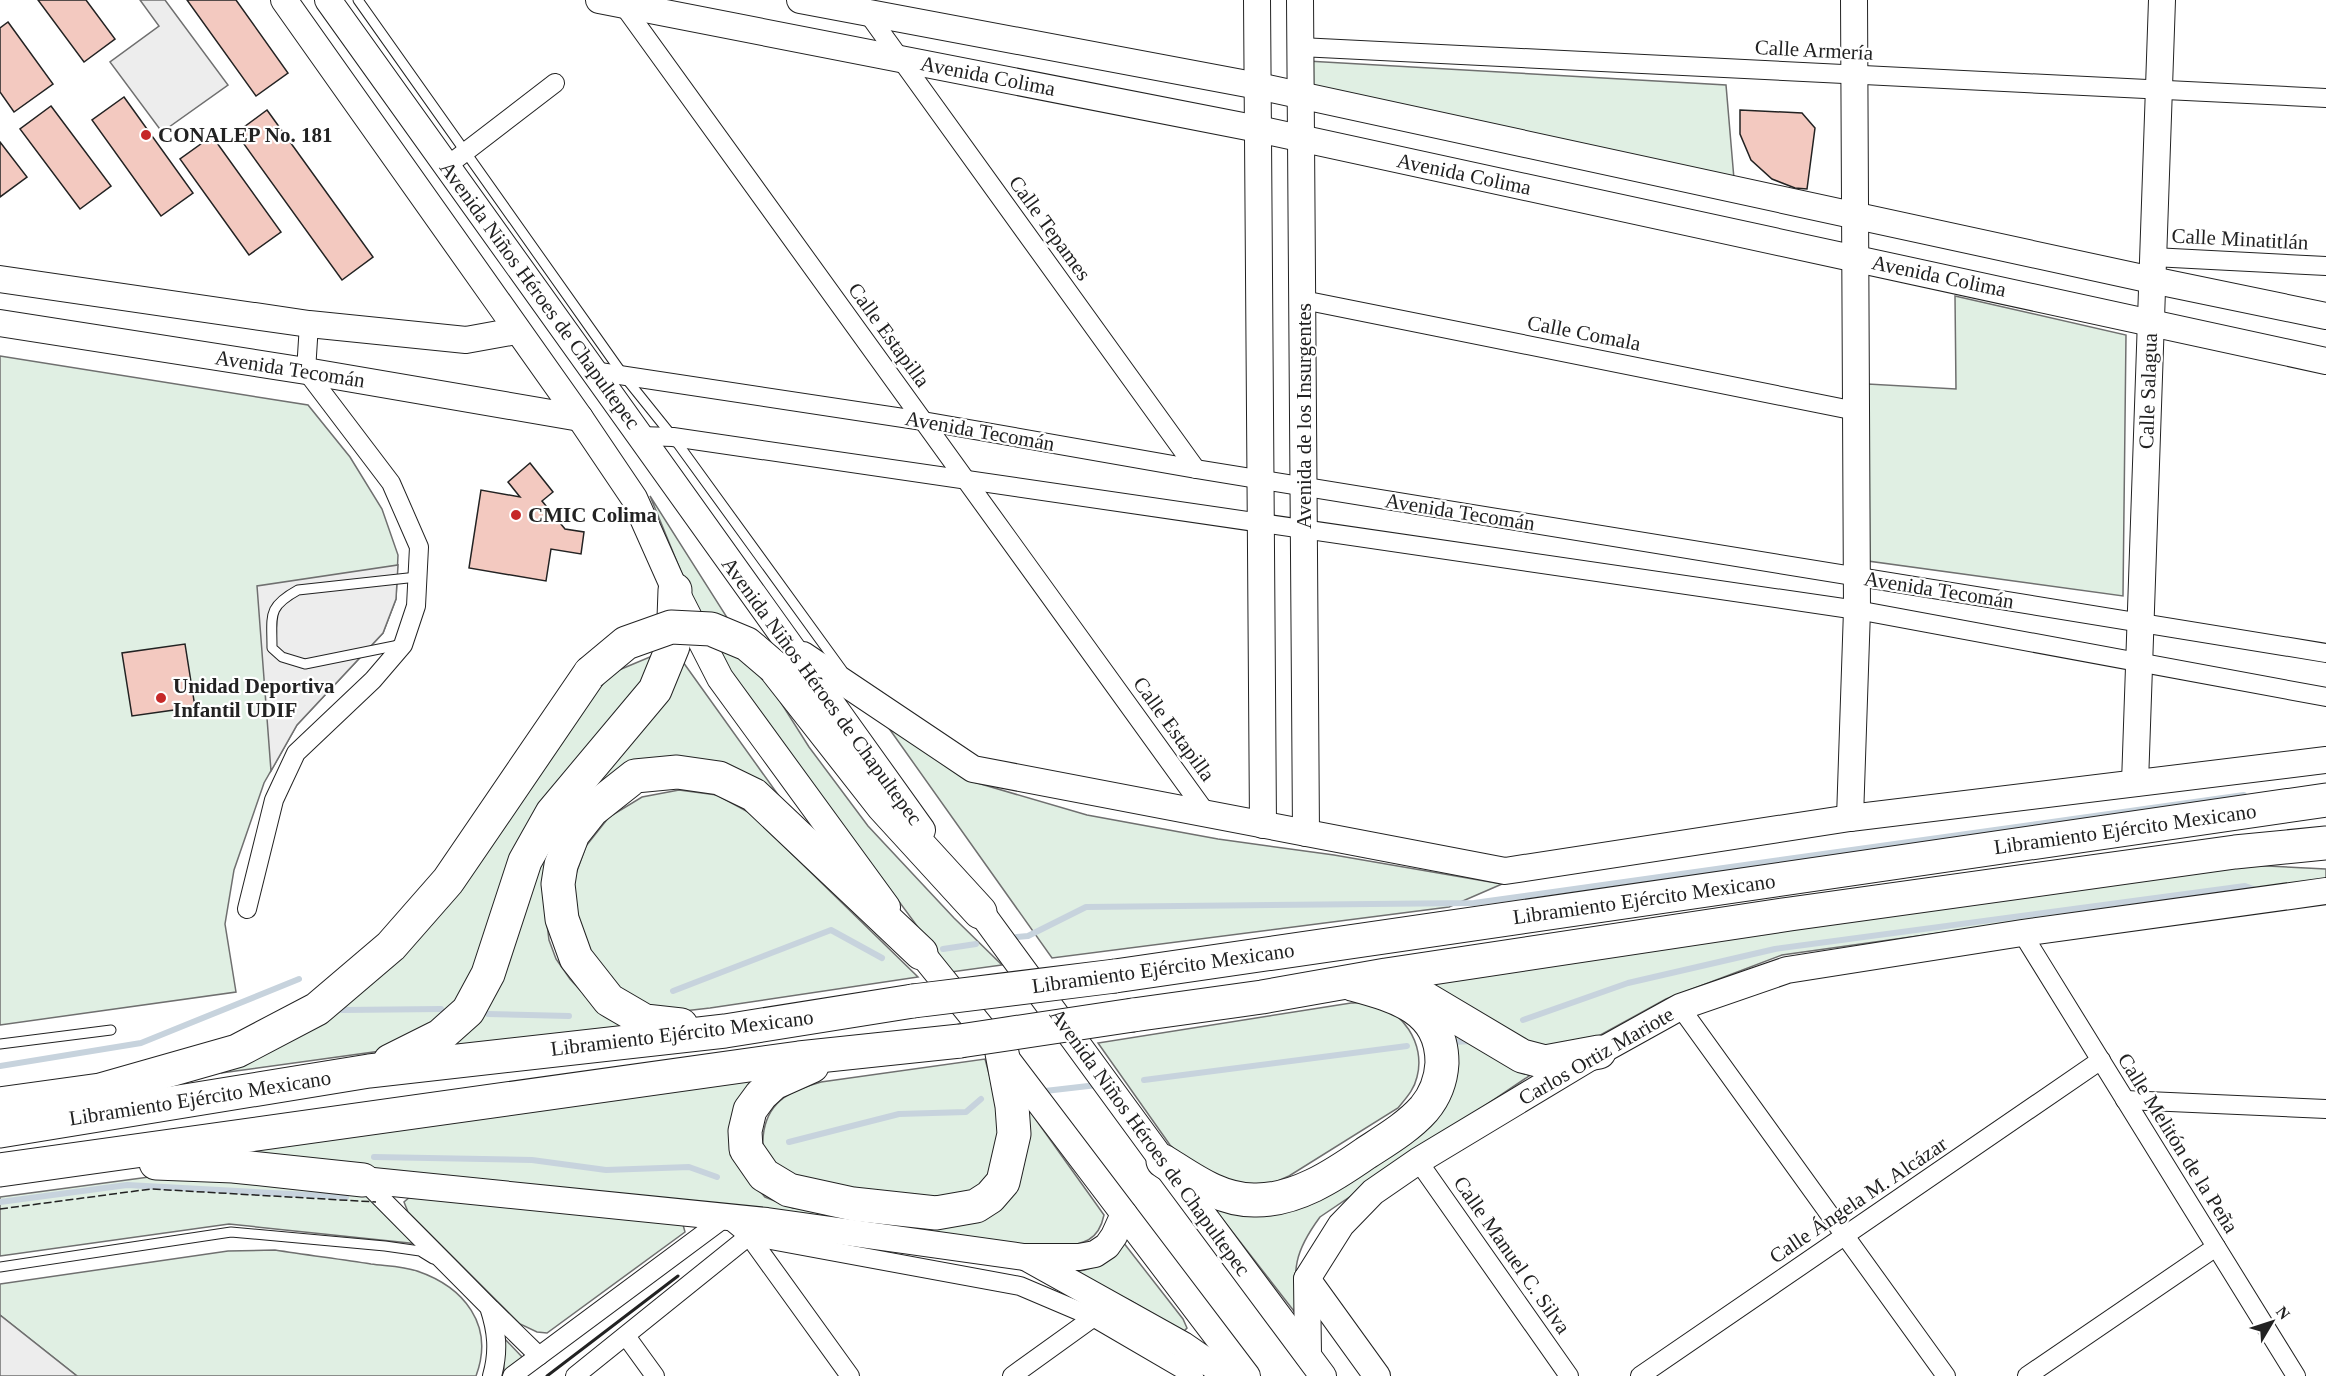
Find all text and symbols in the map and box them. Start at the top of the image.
street label: Calle Armería [1754,35,1874,65]
street label: Avenida Colima [919,51,1058,101]
place label: CONALEP No. 181 [158,123,332,147]
marker: CONALEP No. 181 [139,128,153,142]
street label: Avenida Colima [1395,148,1534,200]
street label: Avenida Niños Héroes de Chapultepec [435,156,645,434]
street label: Calle Tepames [1004,171,1096,285]
street label: Calle Minatitlán [2171,223,2310,255]
street label: Avenida Colima [1870,250,2009,302]
street label: Calle Estapilla [843,278,935,392]
street label: Avenida de los Insurgentes [1292,303,1316,529]
street label: Calle Comala [1525,310,1643,356]
street label: Calle Salagua [2134,332,2162,449]
street label: Avenida Tecomán [213,345,367,393]
street label: Avenida Tecomán [904,406,1057,456]
street label: Avenida Tecomán [1383,488,1537,536]
place label: CMIC Colima [528,503,657,527]
marker: CMIC Colima [509,508,523,522]
street label: Avenida Niños Héroes de Chapultepec [717,552,927,830]
street label: Avenida Tecomán [1862,566,2016,614]
street label: Calle Estapilla [1128,672,1220,786]
place label: Unidad Deportiva Infantil UDIF [173,674,335,722]
marker: Unidad Deportiva Infantil UDIF [154,691,168,705]
street label: Libramiento Ejército Mexicano [1992,799,2258,859]
street label: Libramiento Ejército Mexicano [1511,869,1777,929]
street label: Libramiento Ejército Mexicano [1030,938,1296,998]
street label: Carlos Ortiz Mariote [1514,1002,1678,1110]
street label: Avenida Niños Héroes de Chapultepec [1045,1003,1255,1281]
street label: Libramiento Ejército Mexicano [549,1005,815,1061]
street label: Calle Melitón de la Peña [2113,1049,2244,1238]
street label: Libramiento Ejército Mexicano [67,1065,333,1131]
street label: Calle Ángela M. Alcázar [1765,1132,1951,1268]
street label: Calle Manuel C. Silva [1449,1172,1576,1339]
north arrow [2242,1292,2302,1352]
text: N [2273,1303,2294,1323]

